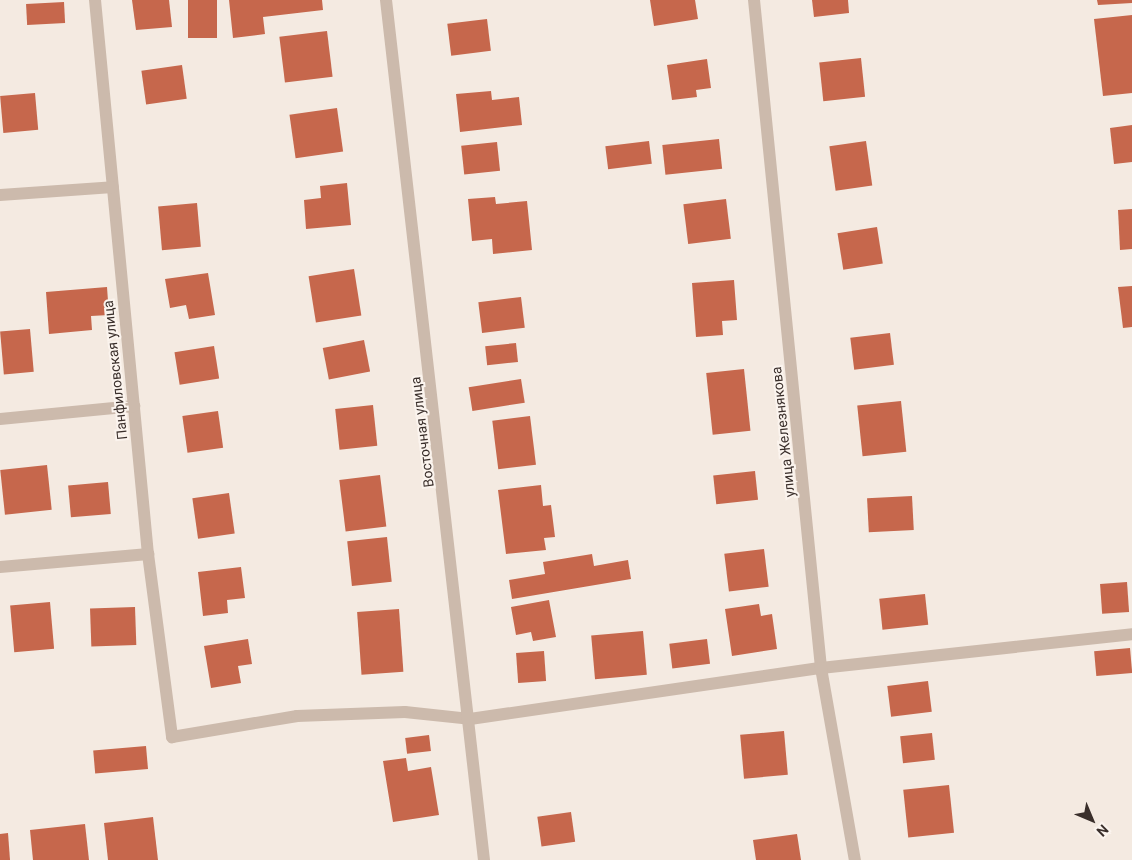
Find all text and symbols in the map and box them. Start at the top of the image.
street label: Панфиловская улица [99,299,131,441]
street label: улица Железнякова [768,366,798,498]
street label: Восточная улица [407,376,437,488]
north arrow [1067,795,1117,845]
text: N [1093,821,1112,840]

